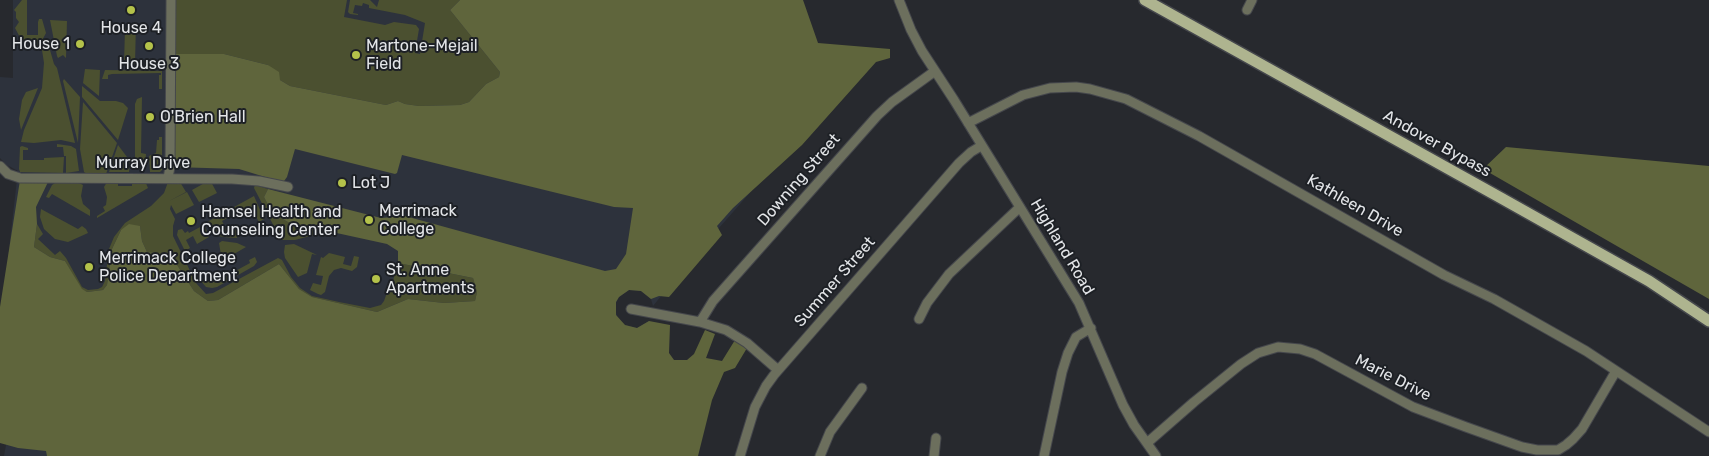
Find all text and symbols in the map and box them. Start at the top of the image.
marker: House 4 [125,4,137,16]
place label: House 4 [100,18,162,38]
place label: House 1 [12,34,70,54]
place label: Martone-Mejail Field [366,36,478,74]
marker: House 1 [74,38,86,50]
marker: House 3 [143,40,155,52]
marker: Martone-Mejail Field [350,49,362,61]
place label: House 3 [119,54,179,74]
street label: Andover Bypass [1380,106,1494,182]
place label: O'Brien Hall [160,107,246,127]
marker: O'Brien Hall [144,111,156,123]
street label: Downing Street [754,130,844,230]
street label: Murray Drive [96,153,190,173]
street label: Kathleen Drive [1303,171,1407,241]
place label: Lot J [352,173,390,193]
marker: Lot J [336,177,348,189]
street label: Highland Road [1026,196,1098,298]
place label: Merrimack College [379,201,457,239]
place label: Hamsel Health and Counseling Center [201,202,341,240]
marker: Merrimack College [363,214,375,226]
marker: Hamsel Health and Counseling Center [185,215,197,227]
street label: Summer Street [791,233,879,331]
place label: Merrimack College Police Department [99,248,238,286]
place label: St. Anne Apartments [386,260,475,298]
marker: Merrimack College Police Department [83,261,95,273]
marker: St. Anne Apartments [370,273,382,285]
street label: Marie Drive [1352,351,1434,405]

